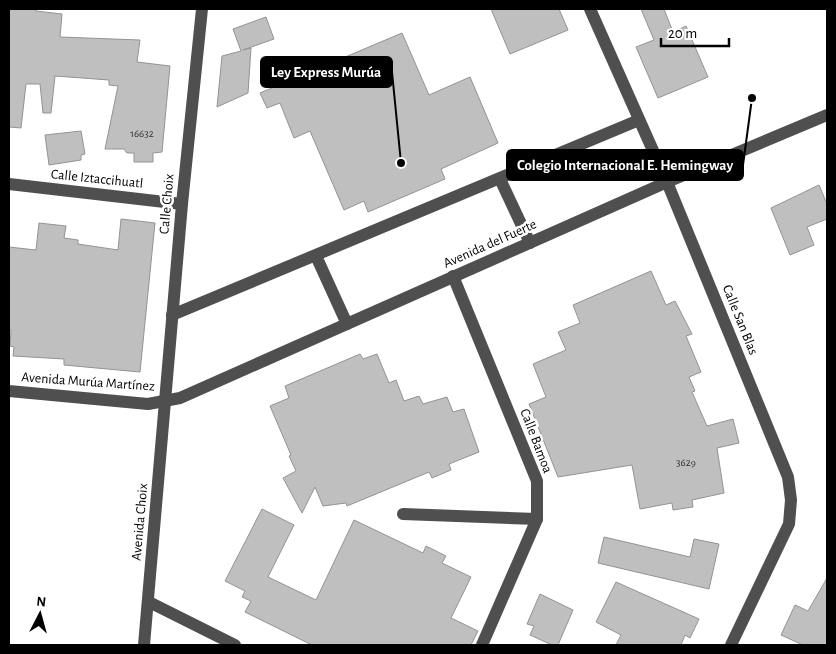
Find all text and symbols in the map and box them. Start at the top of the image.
scale bar [661,15,728,47]
text: 20 m [668,26,697,41]
callout: Ley Express Murúa [261,57,392,87]
text: Ley Express Murúa [271,65,381,80]
house number: 16632 [130,128,154,139]
callout: Colegio Internacional E. Hemingway [507,150,743,180]
text: Colegio Internacional E. Hemingway [517,158,733,173]
street label: Calle Iztaccihuatl [50,167,144,191]
street label: Calle Choix [157,173,177,235]
street label: Avenida del Fuerte [441,217,539,271]
street label: Calle San Blas [720,283,760,357]
street label: Avenida Murúa Martínez [21,370,156,394]
street label: Calle Bamoa [517,407,555,476]
house number: 3629 [676,457,696,468]
street label: Avenida Choix [130,483,150,561]
north arrow [15,589,65,639]
text: N [36,595,47,610]

